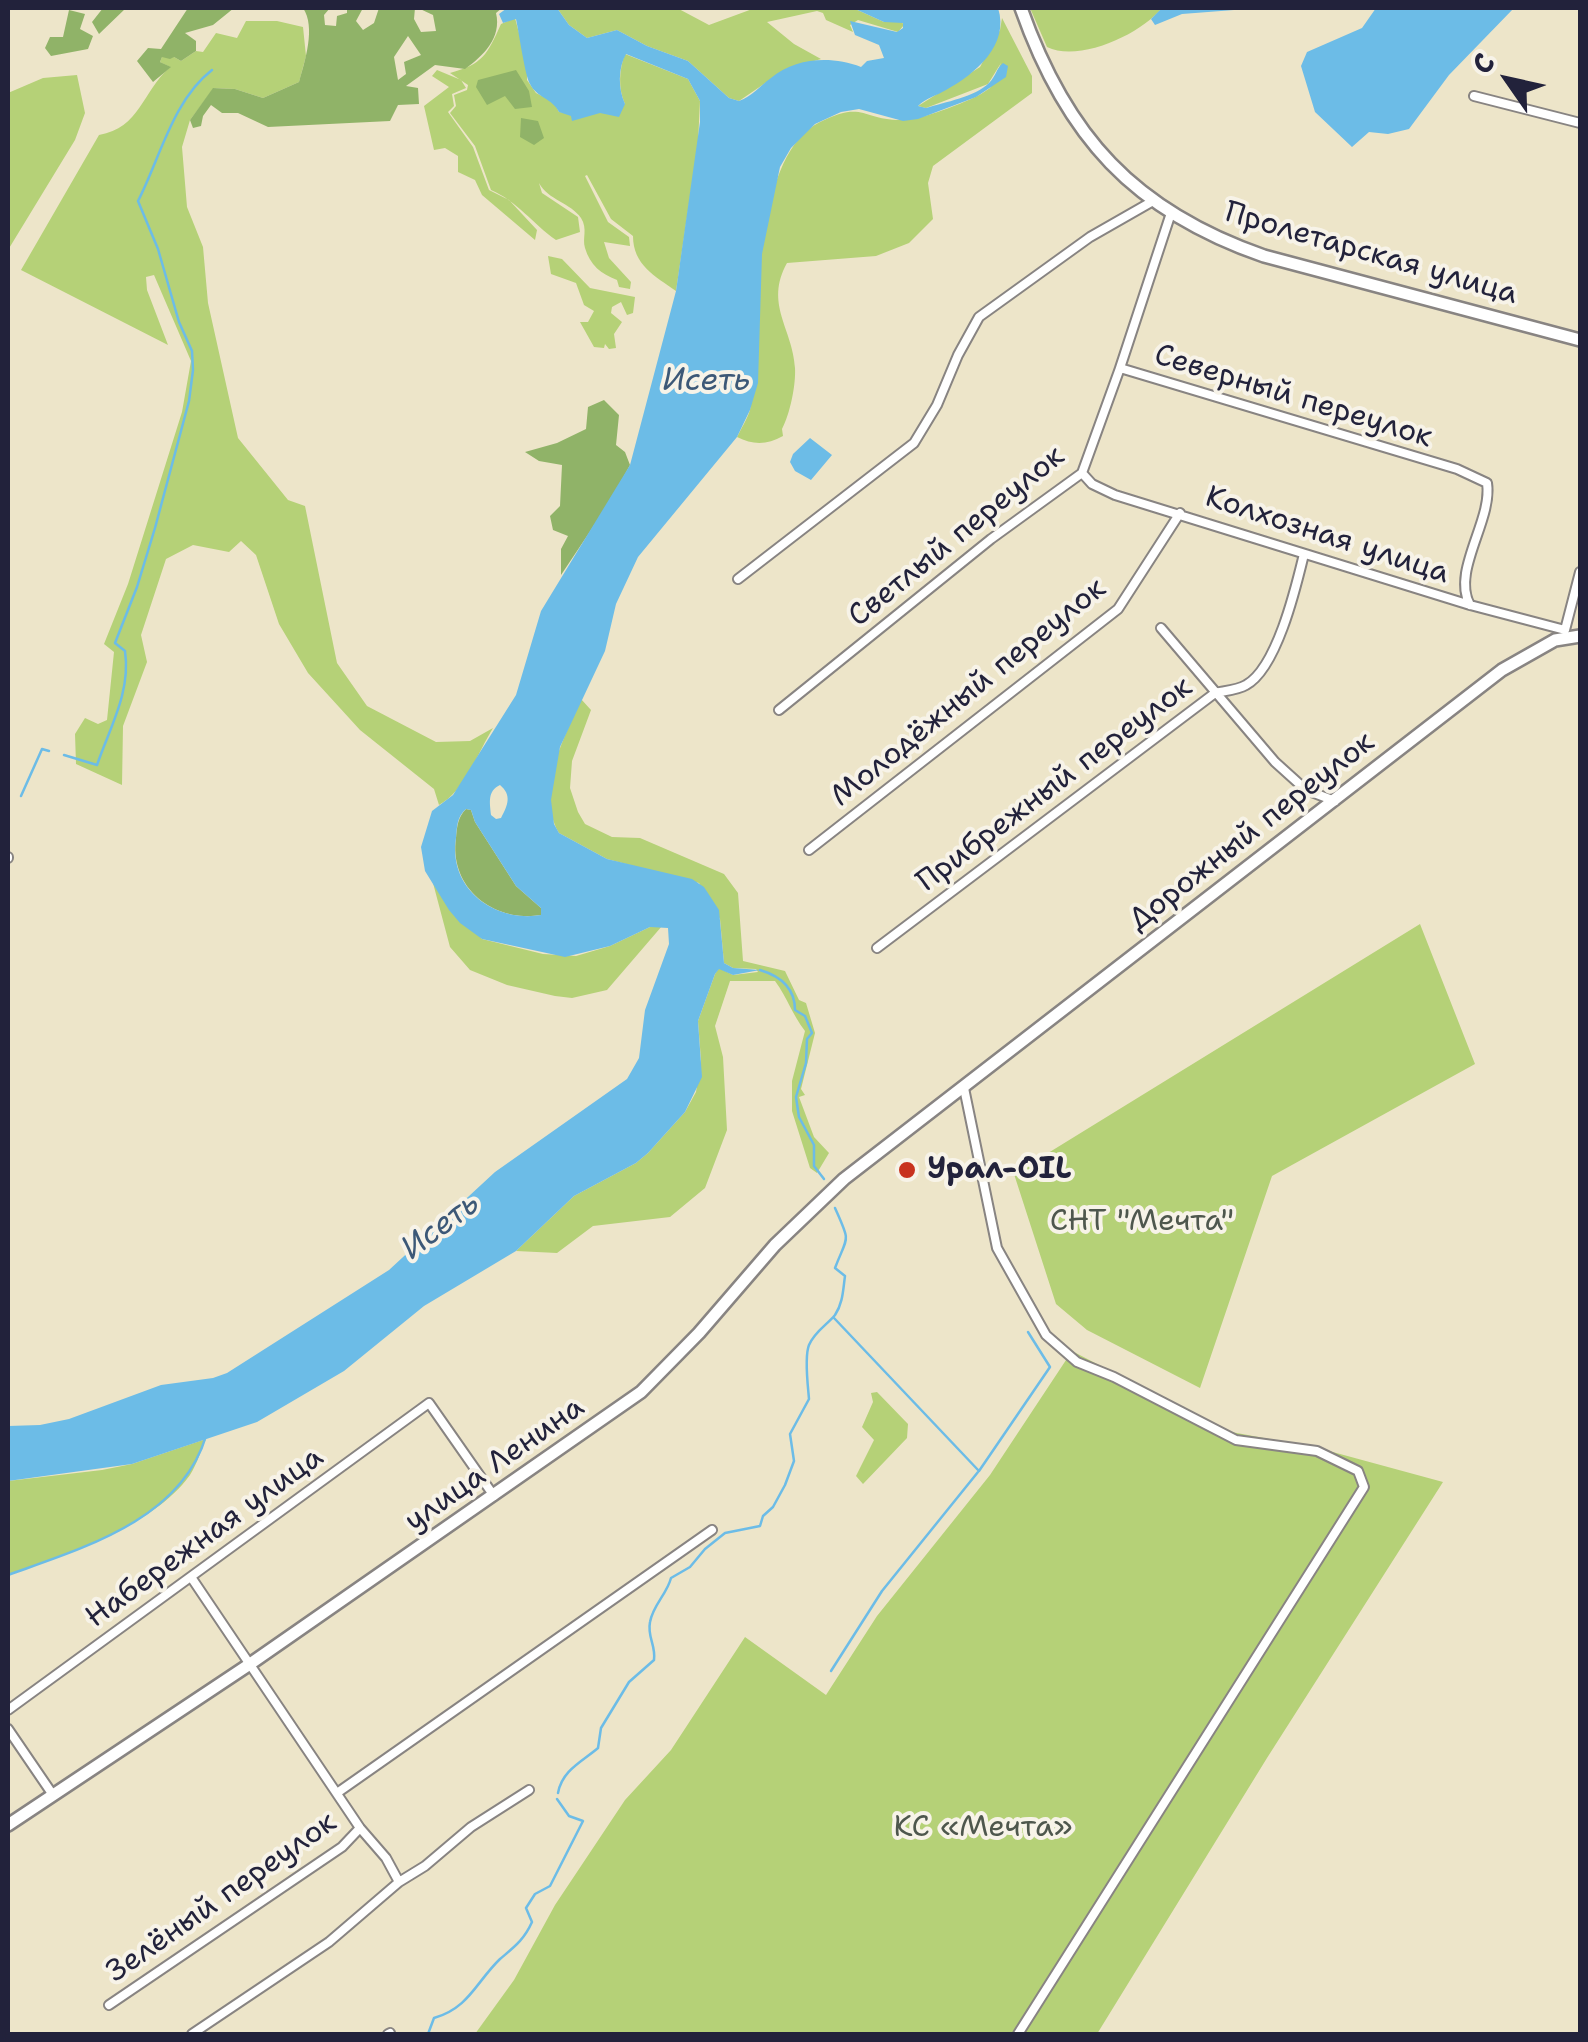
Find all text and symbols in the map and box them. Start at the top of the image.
north arrow [1458,30,1558,130]
text: С [1463,45,1504,81]
street label: Пролетарская улица [1220,195,1522,313]
street label: Северный переулок [1150,338,1436,456]
water label: Исеть [662,363,750,401]
street label: Светлый переулок [842,439,1072,635]
street label: Колхозная улица [1201,480,1453,592]
street label: Молодёжный переулок [824,571,1114,815]
street label: Прибрежный переулок [910,670,1200,900]
street label: Дорожный переулок [1122,725,1382,939]
place label: Урал-OIL [927,1152,1071,1188]
marker: Урал-OIL [896,1159,918,1181]
water label: Исеть [394,1185,488,1269]
park label: СНТ "Мечта" [1050,1204,1234,1240]
street label: улица Ленина [398,1390,592,1540]
street label: Набережная улица [79,1440,331,1636]
street label: Зелёный переулок [100,1805,344,1991]
park label: КС «Мечта» [893,1810,1073,1846]

